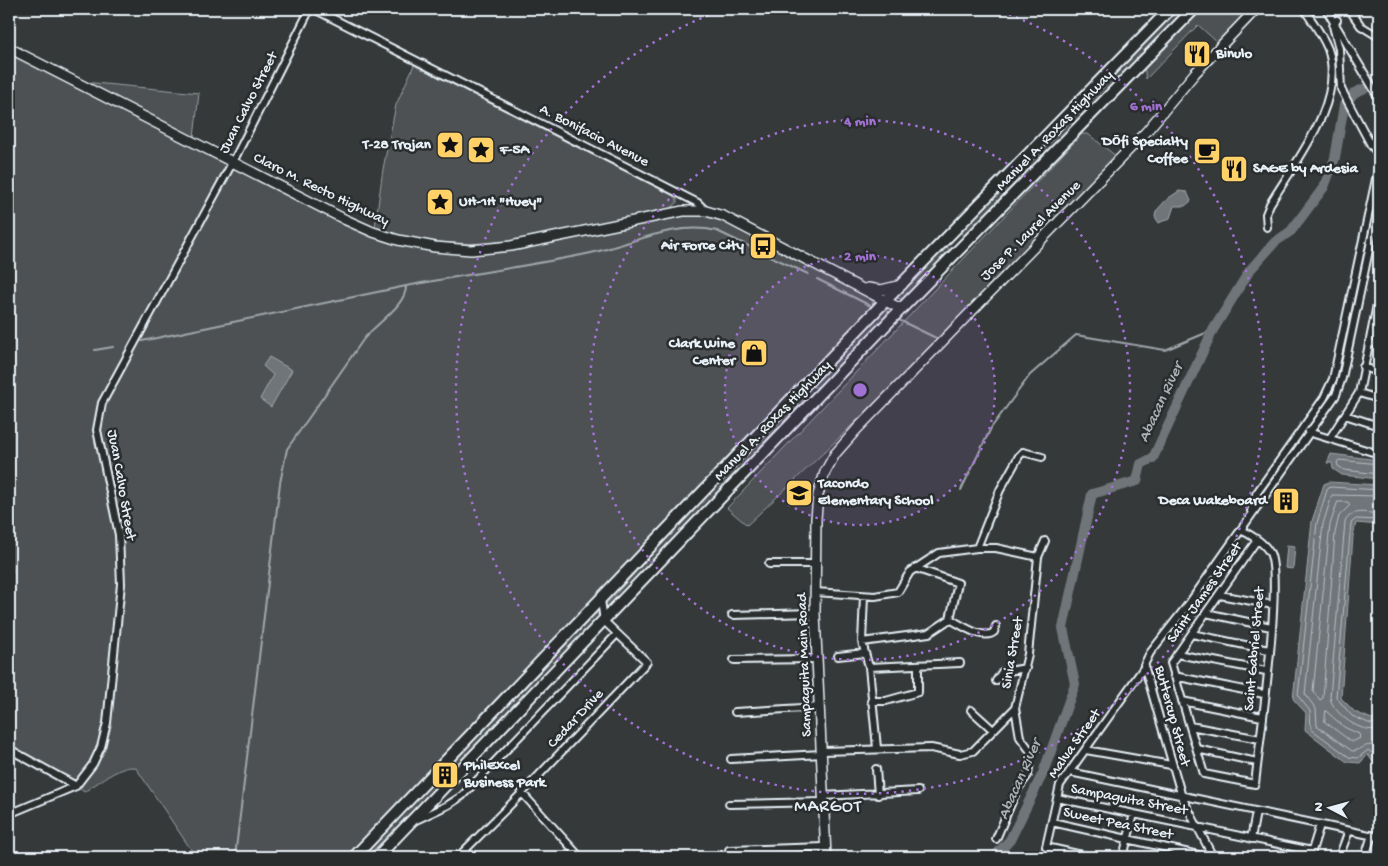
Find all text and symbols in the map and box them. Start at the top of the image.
restaurant icon: Binulo [1182,39,1212,69]
place label: Binulo [1215,45,1252,63]
street label: Juan Calvo Street [216,47,283,157]
street label: Manuel A. Roxas Highway [993,66,1118,195]
text: 6 min [1130,98,1163,116]
street label: A. Bonifacio Avenue [536,101,652,172]
text: 4 min [843,113,877,131]
place icon: T-28 Trojan [435,130,465,160]
place label: Dōfi Specialty Coffee [1100,133,1189,168]
place icon: F-5A [466,135,496,165]
place label: T-28 Trojan [362,136,432,154]
cafe icon: Dōfi Specialty Coffee [1192,136,1222,166]
place label: F-5A [499,141,530,159]
street label: Claro M. Recto Highway [250,149,392,231]
restaurant icon: SAGE by Ardesia [1219,154,1249,184]
place label: SAGE by Ardesia [1253,160,1358,178]
street label: Jose P. Laurel Avenue [977,177,1085,285]
place icon: UH-1H "Huey" [425,187,455,217]
place label: UH-1H "Huey" [459,193,542,211]
bus stop icon: Air Force City [748,231,778,261]
place label: Air Force City [660,237,745,255]
text: 2 min [844,248,877,266]
place label: Clark Wine Center [668,335,737,370]
shop icon: Clark Wine Center [739,338,769,368]
street label: Manuel A. Roxas Highway [711,356,836,485]
water label: Abacan River [1135,357,1190,446]
centre of rings [851,381,869,399]
street label: Juan Calvo Street [102,428,140,543]
place label: Tacondo Elementary School [817,475,934,510]
school or university icon: Tacondo Elementary School [784,478,814,508]
building icon: Deca Wakeboard [1271,486,1301,516]
place label: Deca Wakeboard [1157,492,1269,510]
street label: Saint James Street [1163,538,1248,647]
street label: Saint Gabriel Street [1241,584,1270,712]
street label: Sampaguita Main Road [793,592,817,737]
street label: Sinia Street [998,614,1028,690]
street label: Buttercup Street [1150,663,1195,770]
street label: Cedar Drive [544,685,608,752]
street label: Malva Street [1045,704,1107,782]
water label: Abacan River [995,734,1048,823]
place label: PhilExcel Business Park [463,757,548,792]
building icon: PhilExcel Business Park [430,760,460,790]
street label: Sampaguita Street [1069,780,1191,820]
north arrow [1306,784,1356,834]
district label: MARGOT [794,797,862,818]
text: N [1311,801,1328,812]
street label: Sweet Pea Street [1062,804,1176,845]

